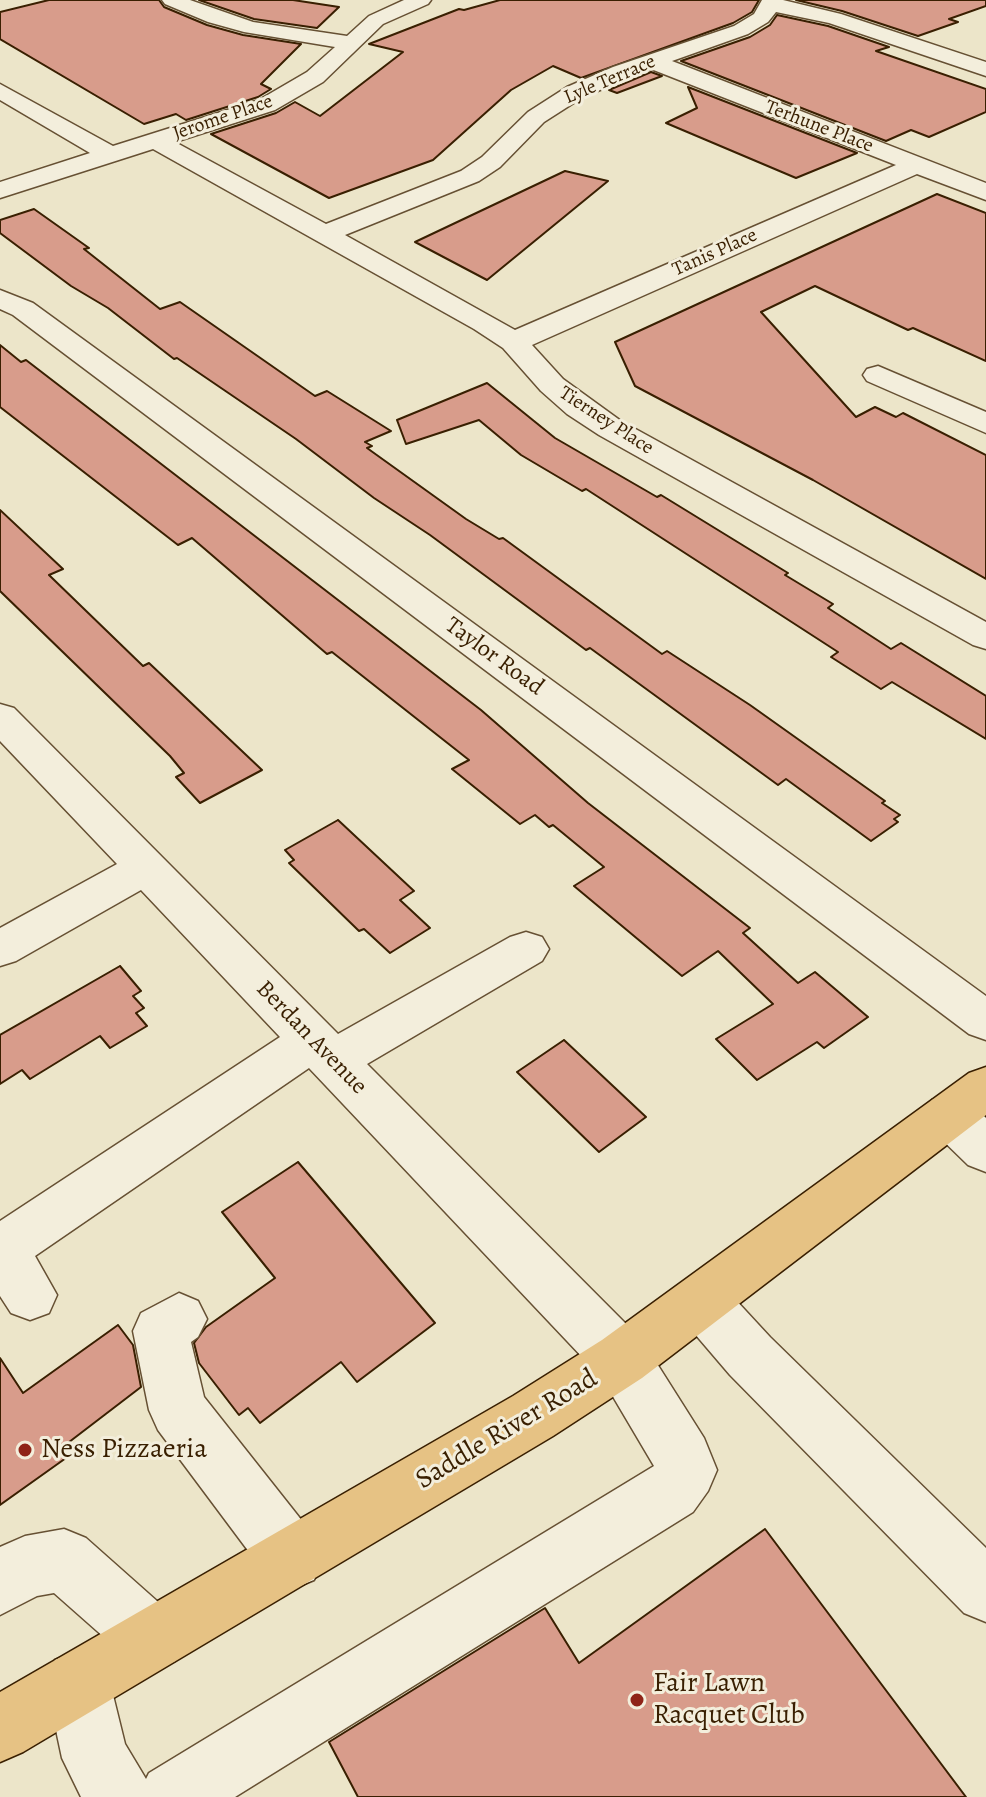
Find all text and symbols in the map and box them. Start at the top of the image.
street label: Lyle Terrace [561,50,659,110]
street label: Jerome Place [170,90,276,146]
street label: Terhune Place [761,95,877,159]
street label: Tanis Place [669,224,761,282]
street label: Tierney Place [554,382,658,460]
street label: Taylor Road [439,612,549,702]
street label: Berdan Avenue [250,975,372,1101]
street label: Saddle River Road [410,1363,604,1497]
place label: Ness Pizzaeria [41,1433,207,1467]
marker: Ness Pizzaeria [16,1441,34,1459]
place label: Fair Lawn Racquet Club [653,1667,805,1733]
marker: Fair Lawn Racquet Club [628,1691,646,1709]

